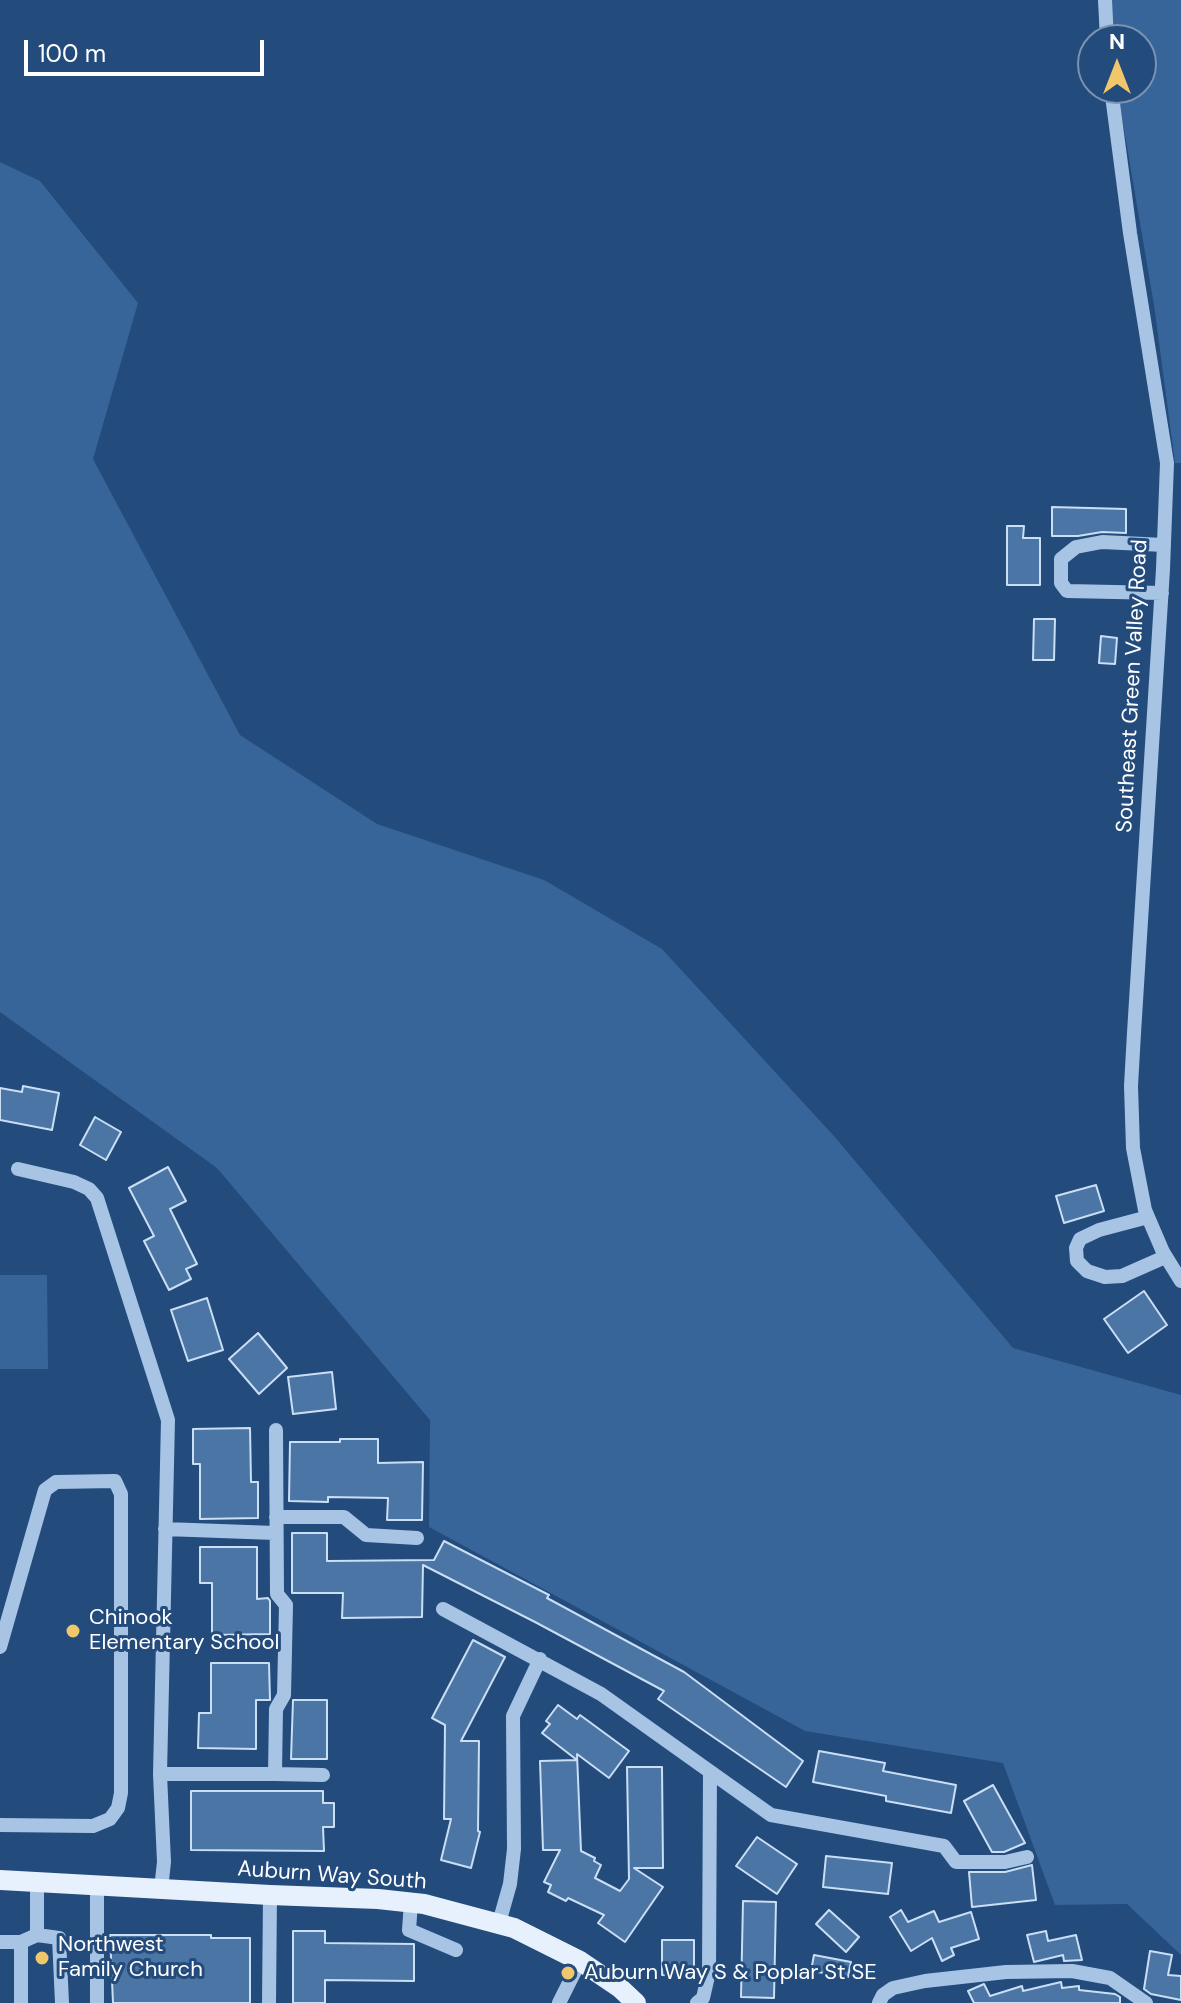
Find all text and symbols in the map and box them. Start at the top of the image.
scale bar [28,24,268,74]
north arrow [1077,24,1157,104]
text: N [1109,27,1125,56]
text: 100 m [38,38,106,69]
street label: Southeast Green Valley Road [1112,539,1154,833]
place label: Chinook Elementary School [89,1605,279,1656]
marker: Chinook Elementary School [64,1622,82,1640]
street label: Auburn Way South [237,1856,427,1896]
place label: Northwest Family Church [58,1932,203,1984]
marker: Northwest Family Church [33,1949,51,1967]
place label: Auburn Way S & Poplar St SE [584,1960,877,1986]
marker: Auburn Way S & Poplar St SE [559,1964,577,1982]

